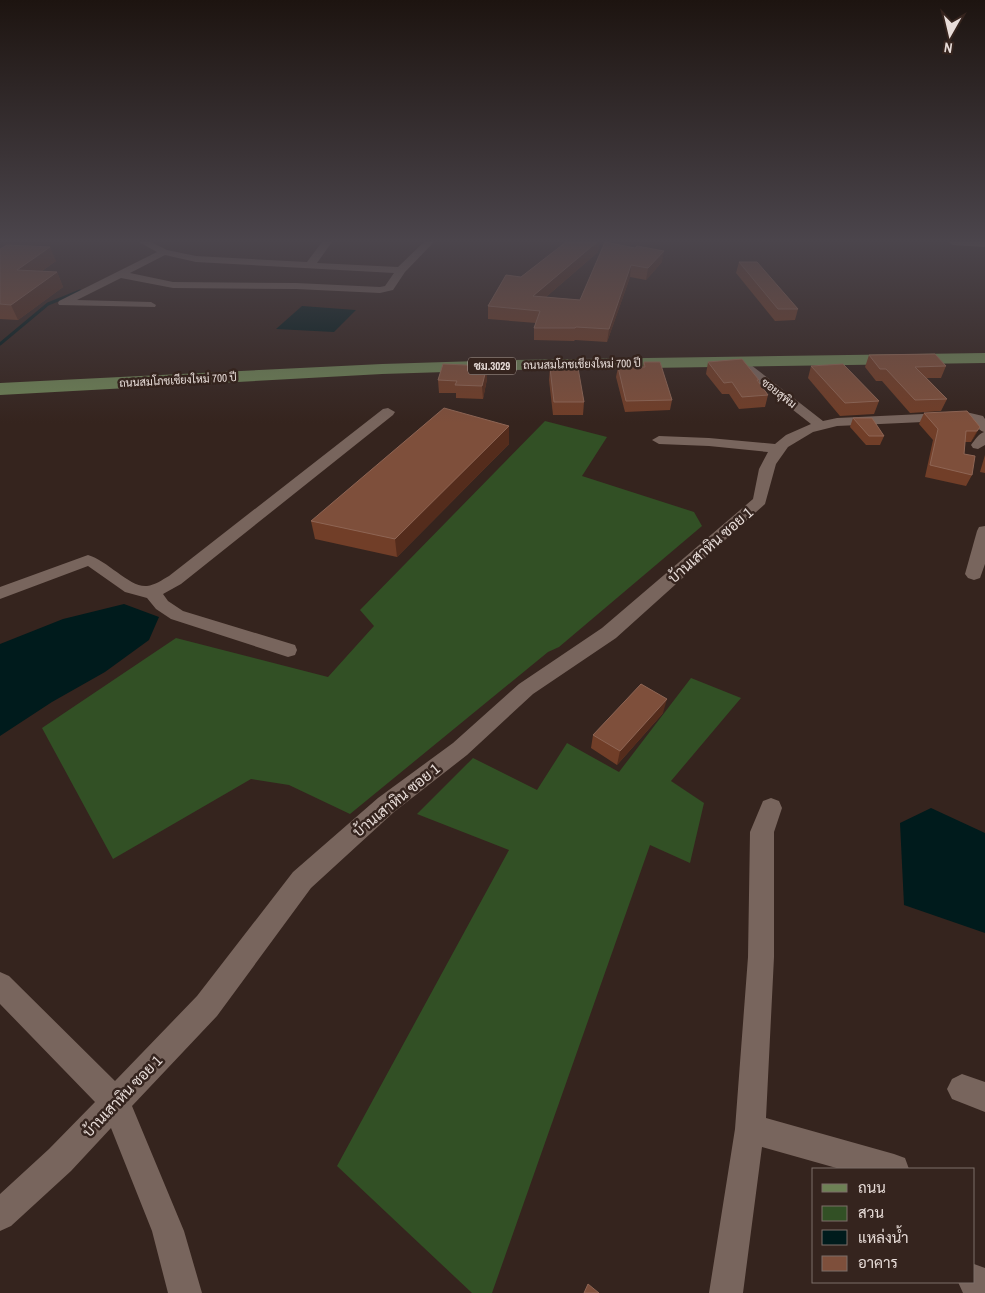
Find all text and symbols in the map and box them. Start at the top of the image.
north arrow [925,10,975,60]
text: N [943,38,954,57]
street label: ถนนสมโภชเชียงใหม่ 700 ปี [523,355,641,372]
road number: ชม.3029 [468,358,516,374]
street label: ถนนสมโภชเชียงใหม่ 700 ปี [119,369,237,390]
street label: ซอยสุพิม [757,375,799,413]
street label: บ้านเสาหิน ซอย 1 [663,502,757,588]
street label: บ้านเสาหิน ซอย 1 [348,758,444,842]
street label: บ้านเสาหิน ซอย 1 [77,1050,167,1142]
legend [812,1168,975,1283]
text: ถนน [858,1177,886,1198]
text: สวน [858,1202,884,1223]
text: แหล่งน้ำ [858,1225,909,1248]
text: อาคาร [858,1252,898,1273]

